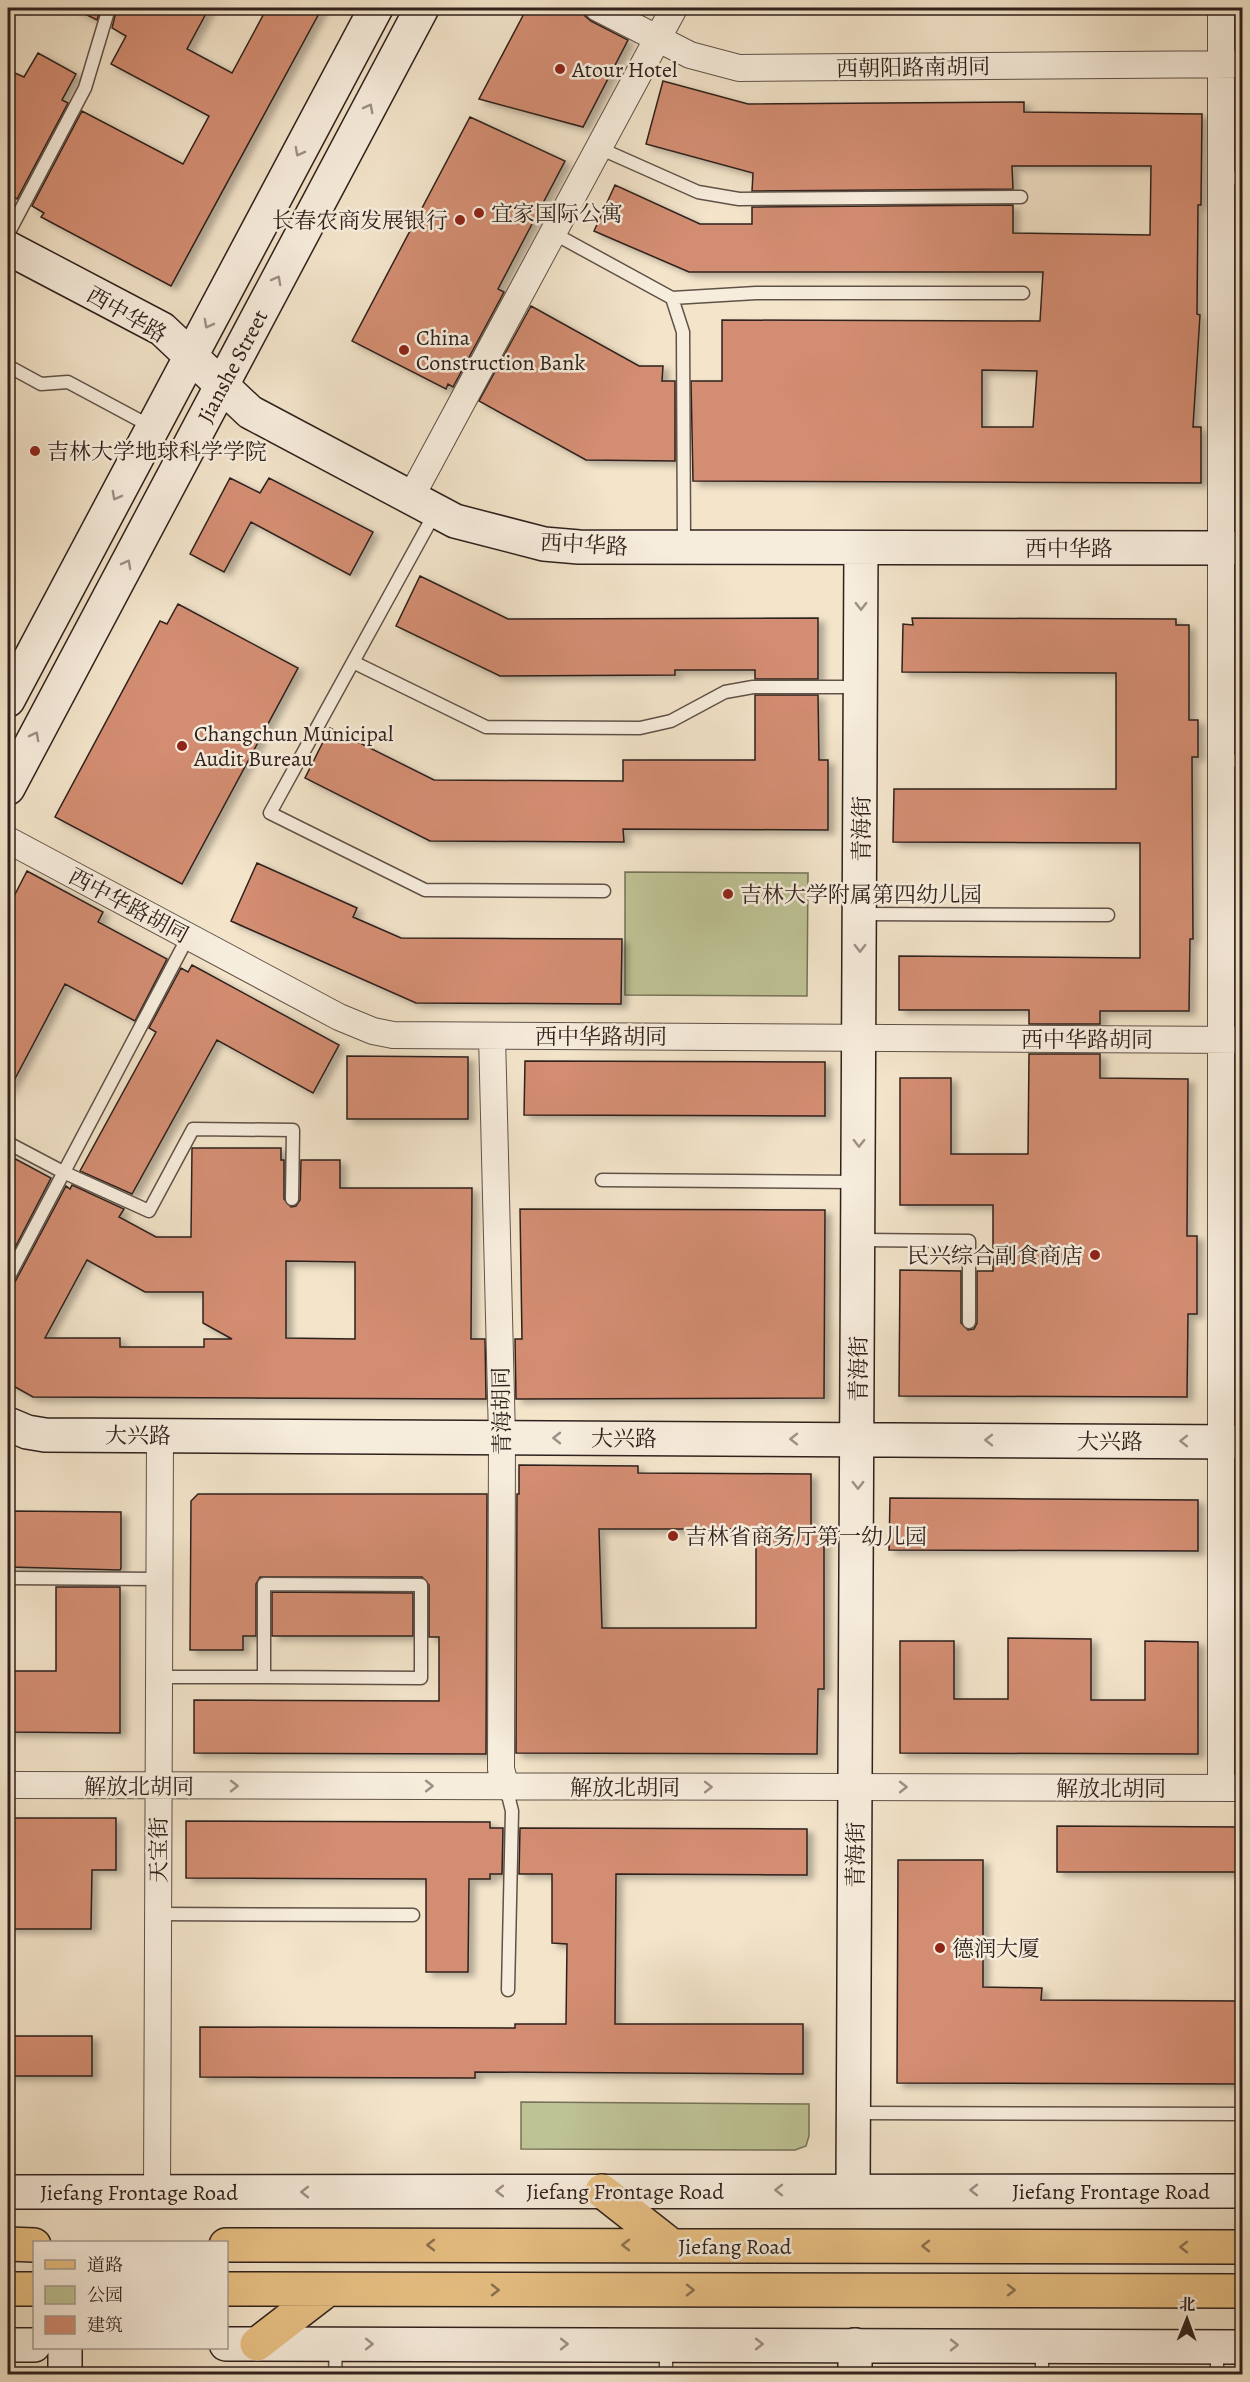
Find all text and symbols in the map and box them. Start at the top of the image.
street label: 西朝阳路南胡同 [836,52,990,84]
place label: Atour Hotel [571,55,677,85]
marker: Atour Hotel [553,62,567,76]
one-way arrow [362,104,373,115]
one-way arrow [295,146,306,156]
place label: 宜家国际公寓 [491,199,623,229]
place label: 长春农商发展银行 [272,206,448,236]
marker: 宜家国际公寓 [472,206,486,220]
marker: 长春农商发展银行 [453,213,467,227]
one-way arrow [270,276,281,287]
street label: 西中华路 [81,280,172,350]
street label: Jianshe Street [190,305,275,428]
one-way arrow [204,318,215,328]
place label: China Construction Bank [416,323,585,378]
marker: China Construction Bank [397,343,411,357]
place label: 吉林大学地球科学学院 [47,437,267,467]
marker: 吉林大学地球科学学院 [28,444,42,458]
one-way arrow [112,490,123,500]
street label: 西中华路 [539,528,629,562]
street label: 西中华路 [1025,534,1113,564]
one-way arrow [119,559,131,570]
one-way arrow [855,602,867,611]
place label: Changchun Municipal Audit Bureau [193,719,393,774]
one-way arrow [28,732,39,742]
marker: Changchun Municipal Audit Bureau [175,739,189,753]
street label: 青海街 [847,796,877,862]
street label: 西中华路胡同 [63,862,194,950]
place label: 吉林大学附属第四幼儿园 [740,880,982,910]
marker: 吉林大学附属第四幼儿园 [721,887,735,901]
one-way arrow [854,944,866,953]
street label: 西中华路胡同 [535,1022,667,1052]
street label: 西中华路胡同 [1021,1025,1153,1055]
one-way arrow [853,1139,866,1148]
place label: 民兴综合副食商店 [907,1241,1083,1271]
marker: 民兴综合副食商店 [1088,1248,1102,1262]
street label: 青海街 [844,1336,874,1402]
street label: 青海胡同 [486,1367,518,1455]
street label: 大兴路 [105,1421,171,1451]
street label: 大兴路 [591,1424,657,1454]
street label: 大兴路 [1077,1427,1143,1457]
one-way arrow [553,1432,562,1444]
one-way arrow [790,1433,799,1445]
one-way arrow [985,1434,994,1446]
one-way arrow [1180,1435,1189,1447]
one-way arrow [851,1481,864,1490]
place label: 吉林省商务厅第一幼儿园 [685,1522,927,1552]
marker: 吉林省商务厅第一幼儿园 [666,1529,680,1543]
street label: 解放北胡同 [84,1772,194,1802]
street label: 解放北胡同 [570,1773,680,1803]
street label: 解放北胡同 [1056,1774,1166,1804]
one-way arrow [229,1780,238,1792]
one-way arrow [424,1780,433,1792]
one-way arrow [703,1781,712,1793]
one-way arrow [898,1781,907,1793]
street label: 天宝街 [144,1817,174,1883]
street label: 青海街 [841,1822,871,1888]
place label: 德润大厦 [952,1934,1040,1964]
marker: 德润大厦 [933,1941,947,1955]
street label: Jiefang Frontage Road [526,2177,724,2207]
street label: Jiefang Frontage Road [1012,2177,1210,2207]
street label: Jiefang Frontage Road [40,2178,238,2208]
one-way arrow [775,2184,784,2196]
one-way arrow [970,2184,979,2196]
one-way arrow [496,2185,505,2197]
one-way arrow [301,2186,310,2198]
street label: Jiefang Road [678,2232,792,2262]
one-way arrow [427,2239,436,2251]
one-way arrow [622,2239,631,2251]
one-way arrow [922,2240,931,2252]
legend [33,2241,228,2349]
one-way arrow [1180,2241,1189,2253]
text: 道路 [87,2253,123,2277]
text: 公园 [87,2283,123,2307]
one-way arrow [490,2284,499,2296]
one-way arrow [685,2284,694,2296]
one-way arrow [1006,2284,1015,2296]
north arrow [1157,2289,1217,2349]
text: 北 [1179,2294,1195,2316]
text: 建筑 [87,2313,123,2337]
one-way arrow [364,2338,373,2350]
one-way arrow [559,2338,568,2350]
one-way arrow [754,2338,763,2350]
one-way arrow [949,2339,958,2351]

